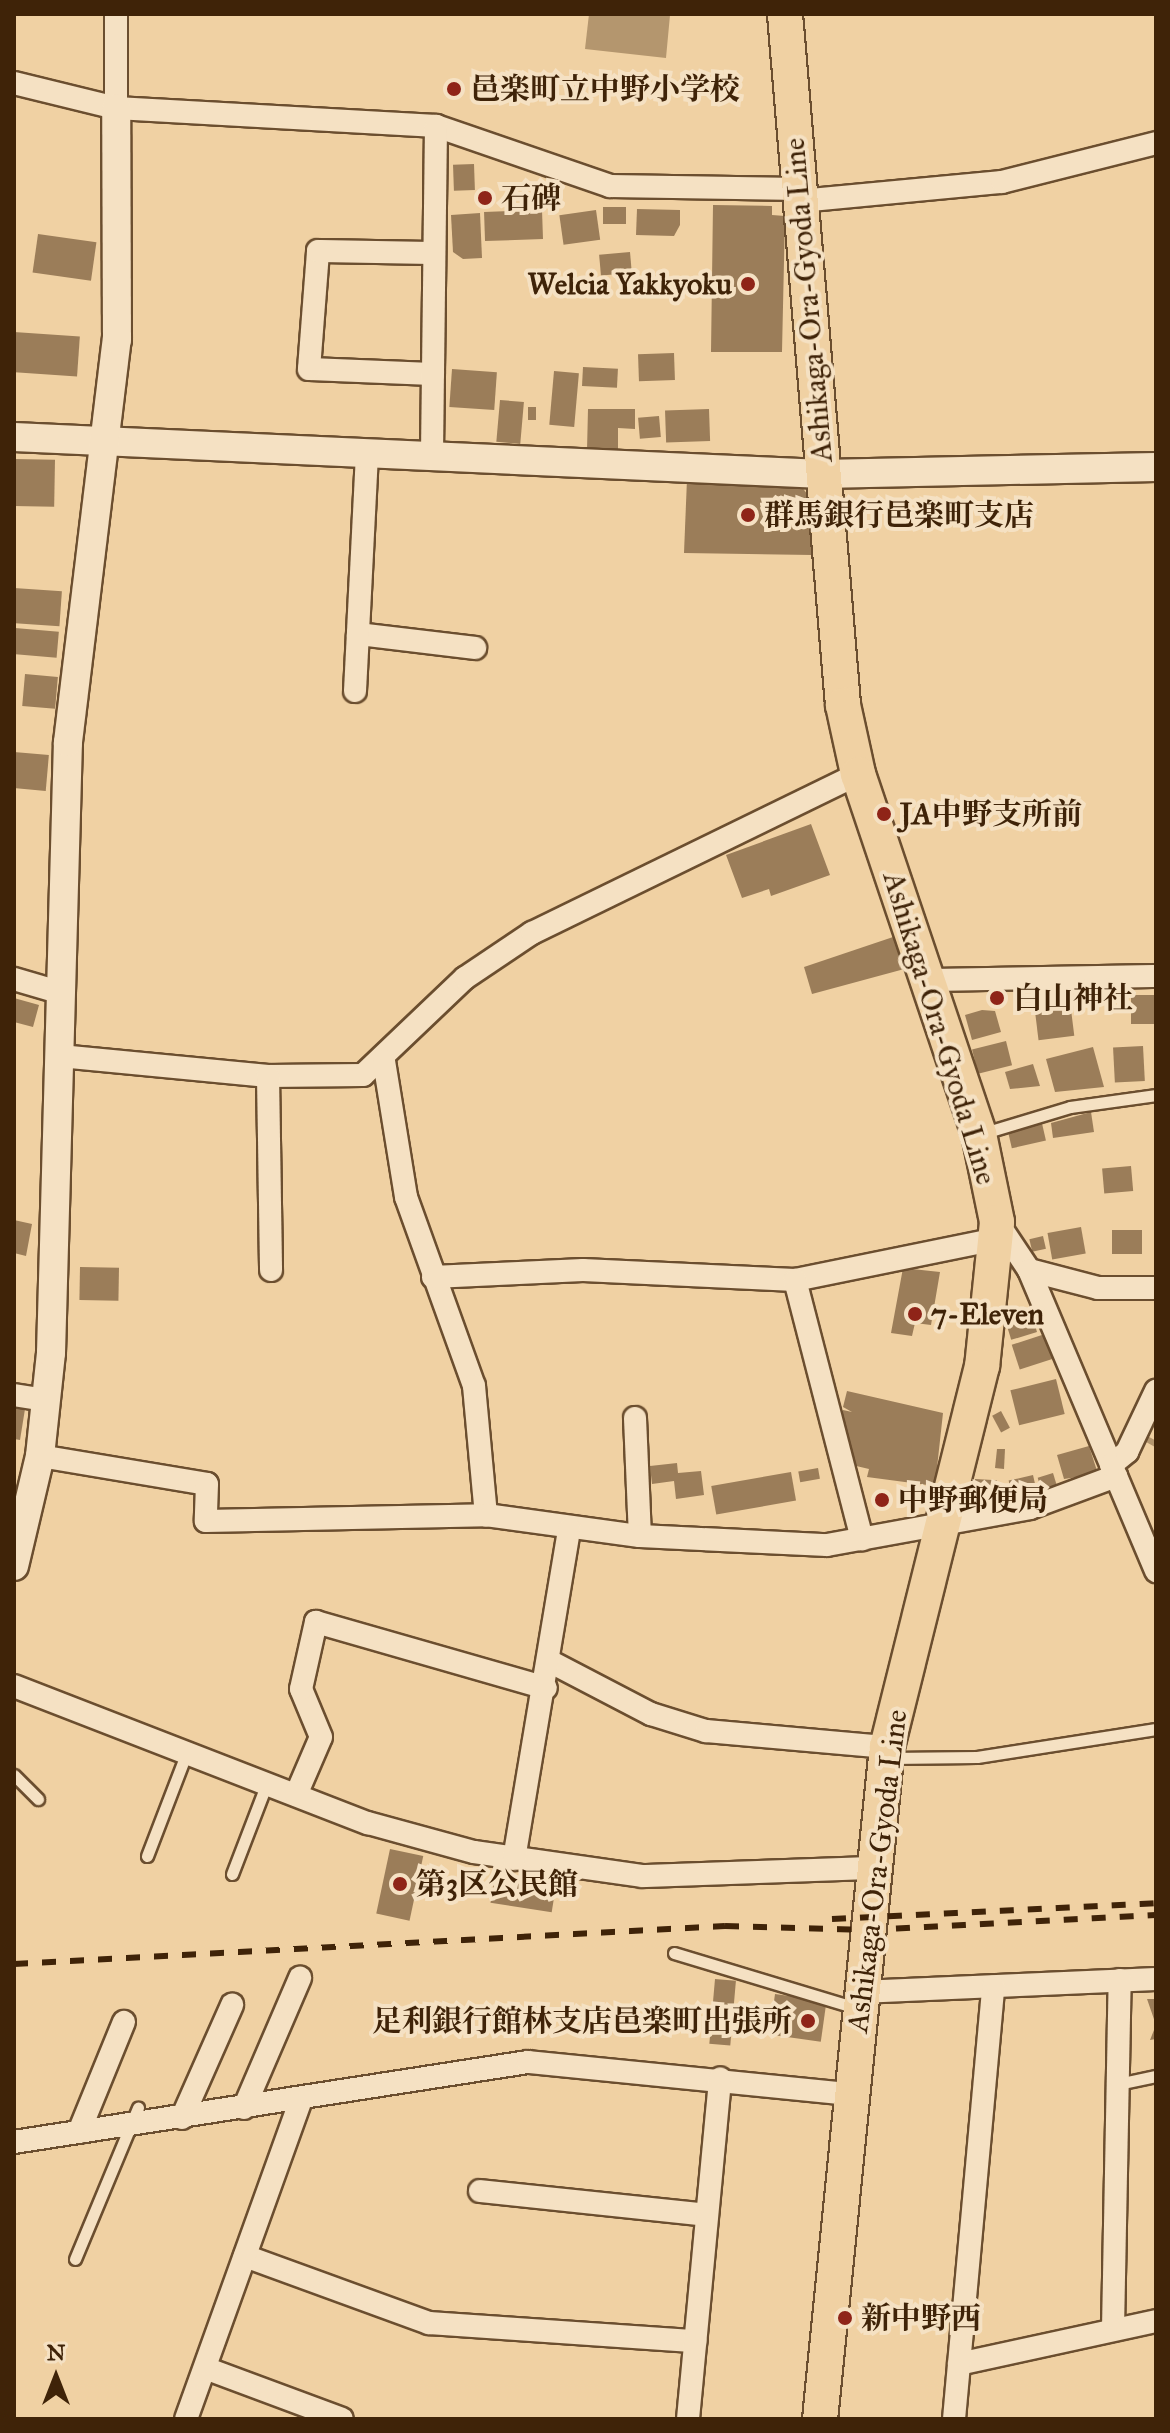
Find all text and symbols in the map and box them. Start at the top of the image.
place label: 邑楽町立中野小学校 [470,71,740,107]
marker: 邑楽町立中野小学校 [445,80,463,98]
street label: Ashikaga-Ora-Gyoda Line [776,136,840,464]
place label: 石碑 [501,180,561,216]
marker: 石碑 [476,189,494,207]
place label: Welcia Yakkyoku [528,266,732,302]
marker: Welcia Yakkyoku [739,275,757,293]
place label: 群馬銀行邑楽町支店 [764,497,1034,533]
marker: 群馬銀行邑楽町支店 [739,506,757,524]
place label: JA中野支所前 [900,796,1082,832]
marker: JA中野支所前 [875,805,893,823]
street label: Ashikaga-Ora-Gyoda Line [875,867,1005,1189]
place label: 白山神社 [1013,980,1133,1016]
marker: 白山神社 [988,989,1006,1007]
place label: 7-Eleven [931,1296,1044,1332]
marker: 7-Eleven [906,1305,924,1323]
place label: 中野郵便局 [898,1482,1048,1518]
marker: 中野郵便局 [873,1491,891,1509]
street label: Ashikaga-Ora-Gyoda Line [839,1707,915,2035]
place label: 第3区公民館 [416,1866,578,1902]
marker: 第3区公民館 [391,1875,409,1893]
place label: 足利銀行館林支店邑楽町出張所 [372,2003,792,2039]
marker: 足利銀行館林支店邑楽町出張所 [799,2012,817,2030]
place label: 新中野西 [861,2300,981,2336]
marker: 新中野西 [836,2309,854,2327]
north arrow [16,2337,96,2417]
text: N [47,2339,65,2366]

